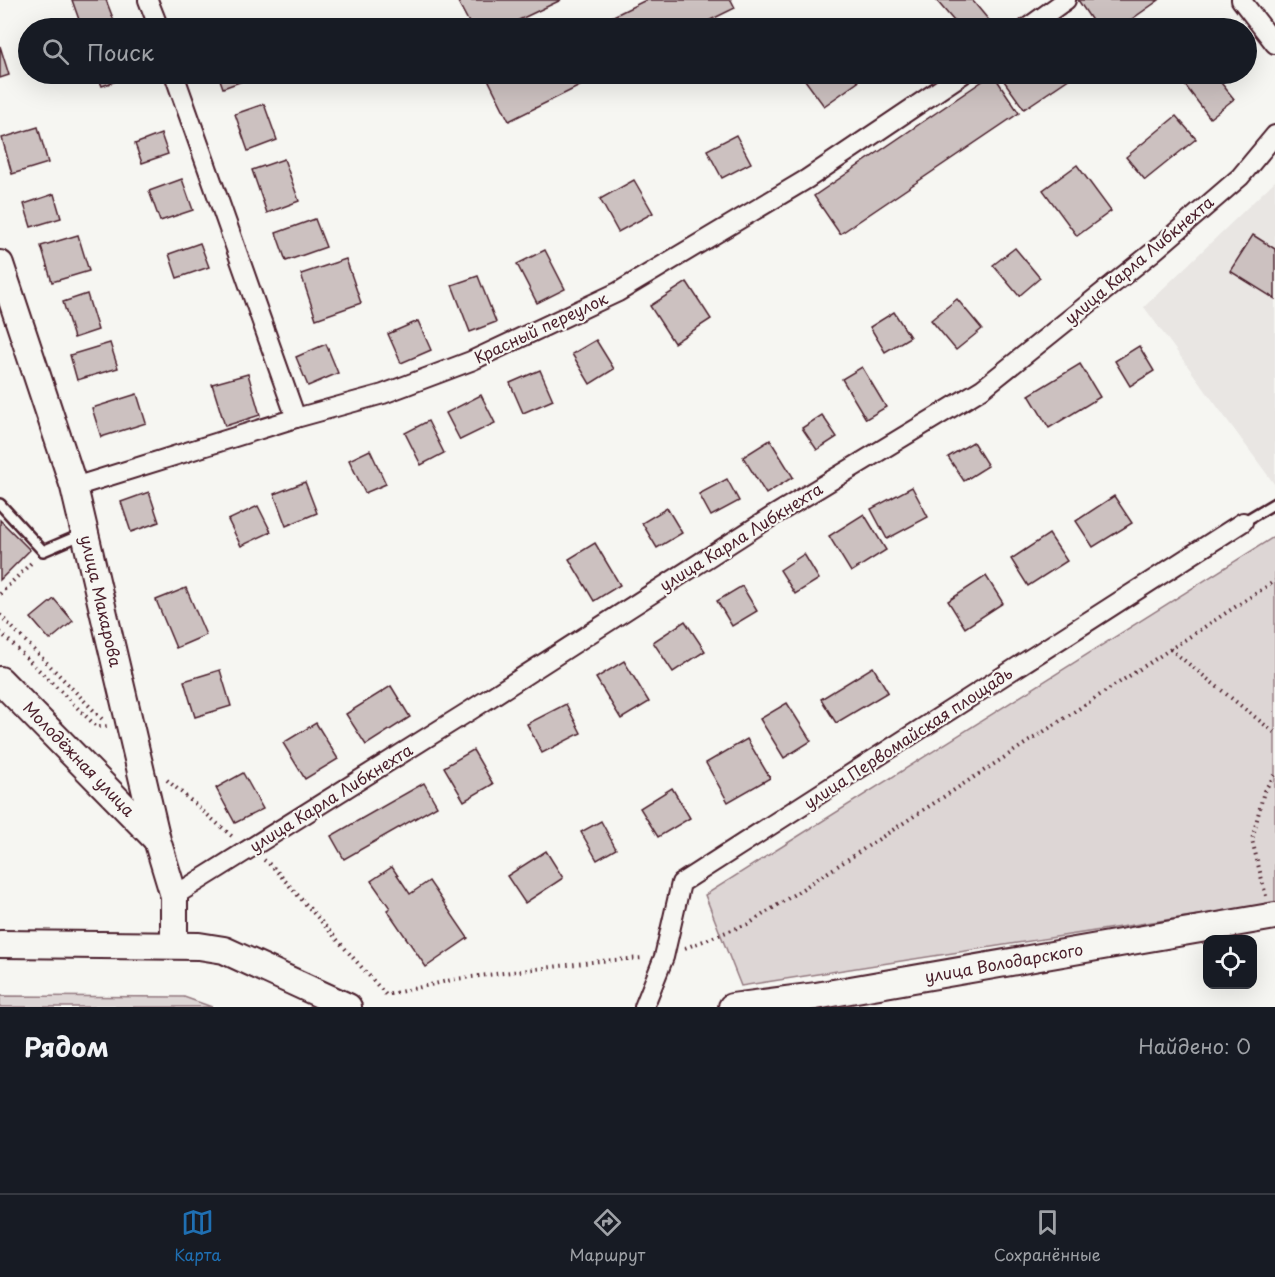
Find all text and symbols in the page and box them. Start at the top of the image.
search box [18,18,1257,84]
icon: search [39,35,72,68]
text: Поиск [87,35,154,68]
street label: улица Карла Либкнехта [1058,189,1218,329]
street label: Красный переулок [470,285,612,369]
street label: улица Карла Либкнехта [654,476,827,596]
street label: улица Макарова [75,532,129,669]
street label: улица Первомайская площадь [798,660,1017,814]
street label: Молодёжная улица [18,695,141,821]
street label: улица Карла Либкнехта [244,737,417,857]
map controls [1203,935,1257,989]
button: locate [1203,935,1257,989]
street label: улица Володарского [923,936,1085,988]
text: Рядом [24,1027,109,1066]
text: Найдено: 0 [1138,1031,1251,1061]
tab: Карта [174,1206,221,1266]
tab: Маршрут [570,1206,645,1266]
tab: Сохранённые [994,1206,1101,1266]

